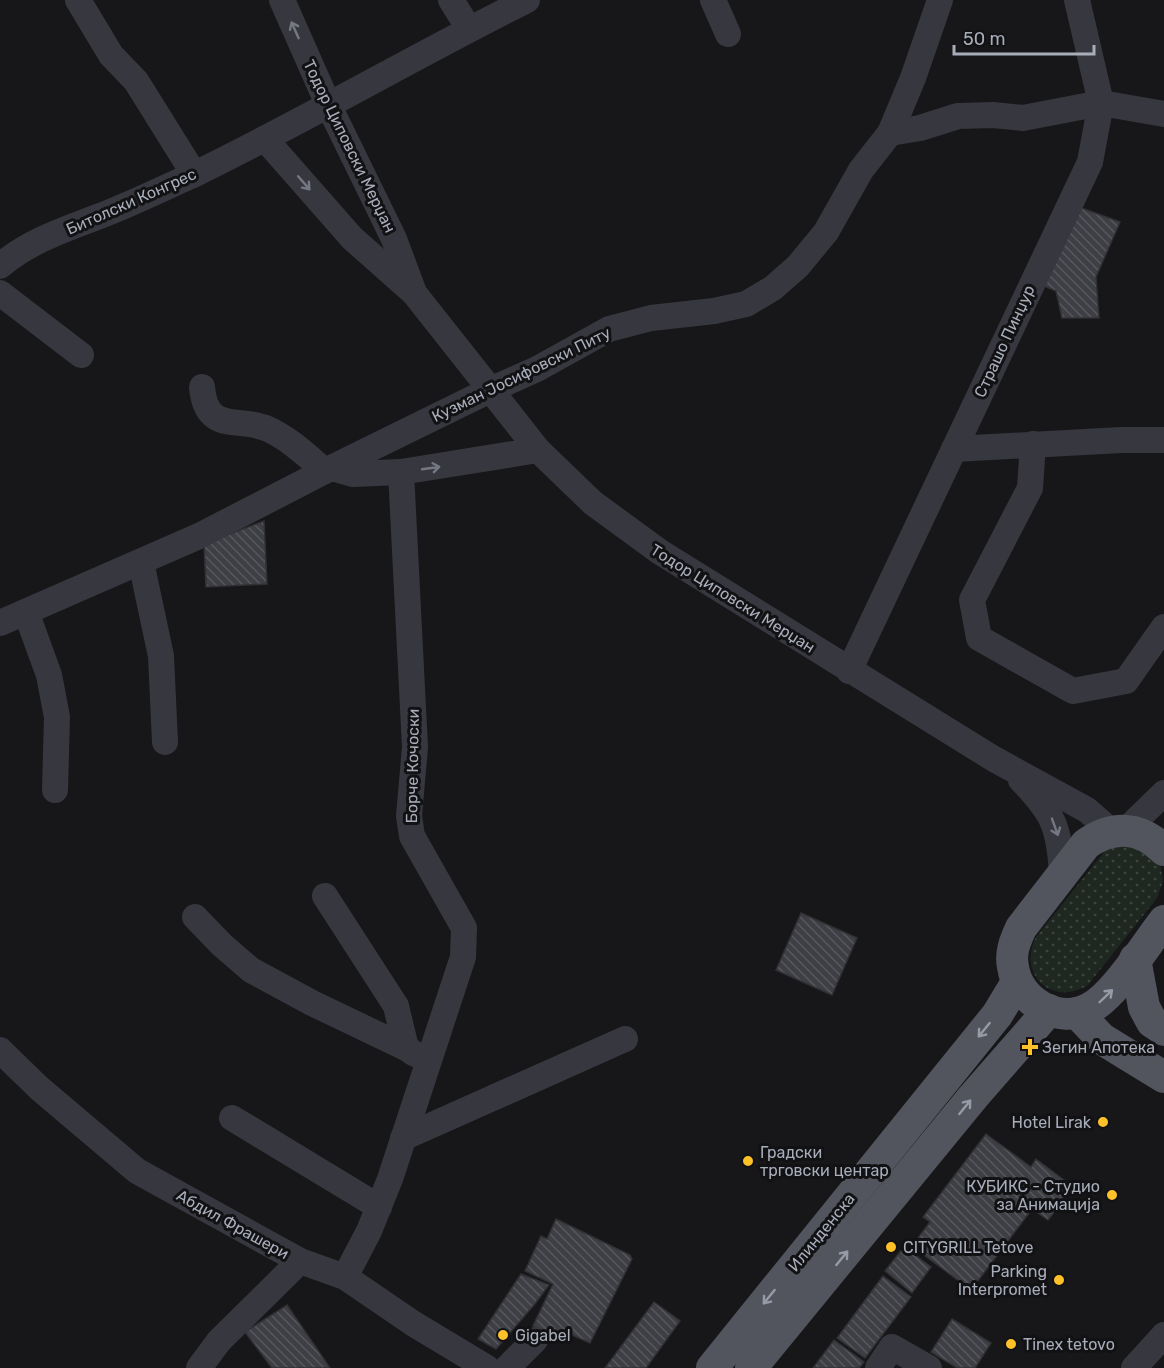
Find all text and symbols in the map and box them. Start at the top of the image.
scale bar [954,18,1094,56]
one-way arrow [289,21,301,39]
text: 50 m [963,28,1006,50]
street label: Тодор Циповски Мерџан [299,57,400,236]
street label: Битолски Конгрес [63,164,199,239]
one-way arrow [297,175,310,191]
street label: Страшо Пинџур [970,282,1039,400]
street label: Кузман Јосифовски Питу [429,323,614,426]
one-way arrow [421,463,440,474]
street label: Тодор Циповски Мерџан [647,540,818,657]
street label: Борче Кочоски [402,708,423,824]
one-way arrow [1051,817,1062,836]
one-way arrow [1099,988,1113,1003]
one-way arrow [977,1022,991,1037]
place label: Зегин Апотека [1042,1038,1155,1057]
marker: Зегин Апотека [1023,1040,1037,1054]
one-way arrow [959,1099,972,1115]
place label: Hotel Lirak [1012,1113,1092,1132]
marker: Hotel Lirak [1096,1115,1110,1129]
place label: Градски трговски центар [760,1143,889,1180]
marker: Градски трговски центар [741,1154,755,1168]
place label: КУБИКС - Студио за Анимација [966,1177,1100,1214]
street label: Абдил Фрашери [173,1186,292,1263]
marker: КУБИКС - Студио за Анимација [1105,1188,1119,1202]
street label: Илинденска [784,1189,859,1275]
place label: CITYGRILL Tetove [903,1238,1033,1257]
marker: CITYGRILL Tetove [884,1240,898,1254]
one-way arrow [835,1250,848,1266]
place label: Parking Interpromet [958,1262,1047,1299]
marker: Parking Interpromet [1052,1273,1066,1287]
one-way arrow [763,1288,776,1304]
place label: Gigabel [515,1326,571,1345]
marker: Gigabel [496,1328,510,1342]
place label: Tinex tetovo [1023,1335,1115,1354]
marker: Tinex tetovo [1004,1337,1018,1351]

